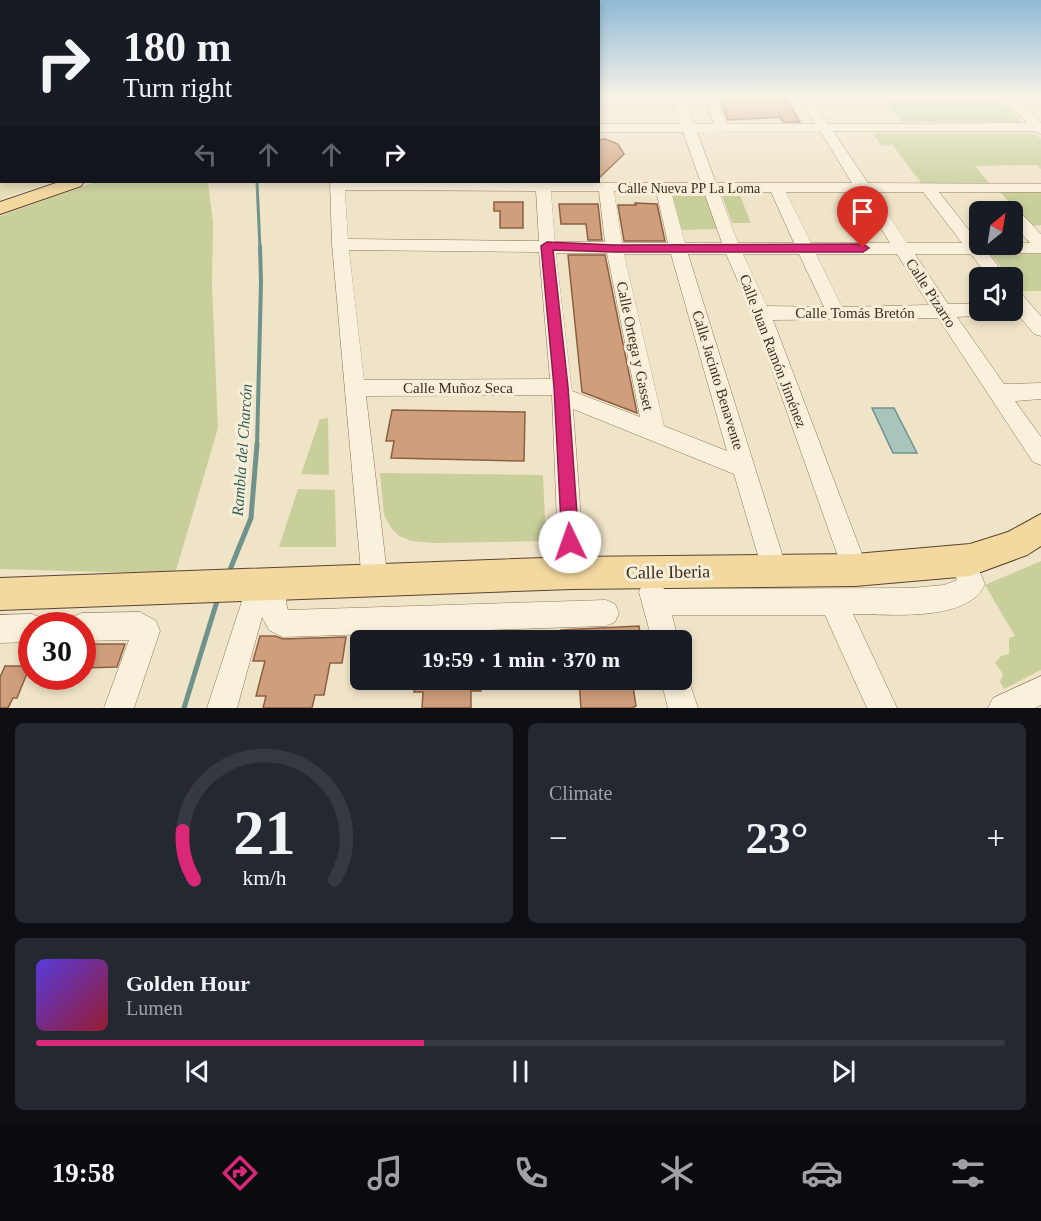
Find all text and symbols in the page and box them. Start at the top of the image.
icon: right [24,24,102,102]
text: 180 m [123,24,232,70]
text: Turn right [123,73,232,103]
icon: left [189,138,222,171]
icon: ahead [252,138,285,171]
icon: ahead [315,138,348,171]
icon: right [378,138,411,171]
street label: Calle Nueva PP La Loma [618,181,761,196]
pin [837,186,888,248]
icon: arrive [846,195,879,228]
north arrow [969,201,1023,255]
map controls [969,201,1023,321]
street label: Calle Pizarro [903,256,959,330]
button: sound [969,267,1023,321]
street label: Calle Juan Ramón Jiménez [736,272,810,430]
street label: Calle Ortega y Gasset [614,280,657,413]
street label: Calle Tomás Bretón [795,305,915,321]
street label: Calle Jacinto Benavente [689,308,747,452]
street label: Calle Muñoz Seca [403,380,513,396]
water label: Rambla del Charcón [229,383,255,518]
position arrow [538,510,602,574]
street label: Calle Iberia [626,561,710,583]
speed limit sign: 30 [18,612,96,690]
text: 19:59 · 1 min · 370 m [422,647,620,672]
text: Climate [549,782,612,804]
text: 21 [233,798,295,867]
text: 23° [746,813,809,863]
text: − [549,820,568,856]
text: + [986,820,1005,856]
text: km/h [242,866,286,890]
text: Golden Hour [126,971,250,996]
text: Lumen [126,997,183,1019]
icon: previous [181,1055,214,1088]
icon: pause [504,1055,537,1088]
icon: next [827,1055,860,1088]
icon: directions [219,1152,261,1194]
icon: music [364,1152,406,1194]
icon: phone [510,1152,552,1194]
icon: climate [656,1152,698,1194]
icon: car [801,1152,843,1194]
icon: filters [947,1152,989,1194]
text: 19:58 [52,1158,115,1188]

